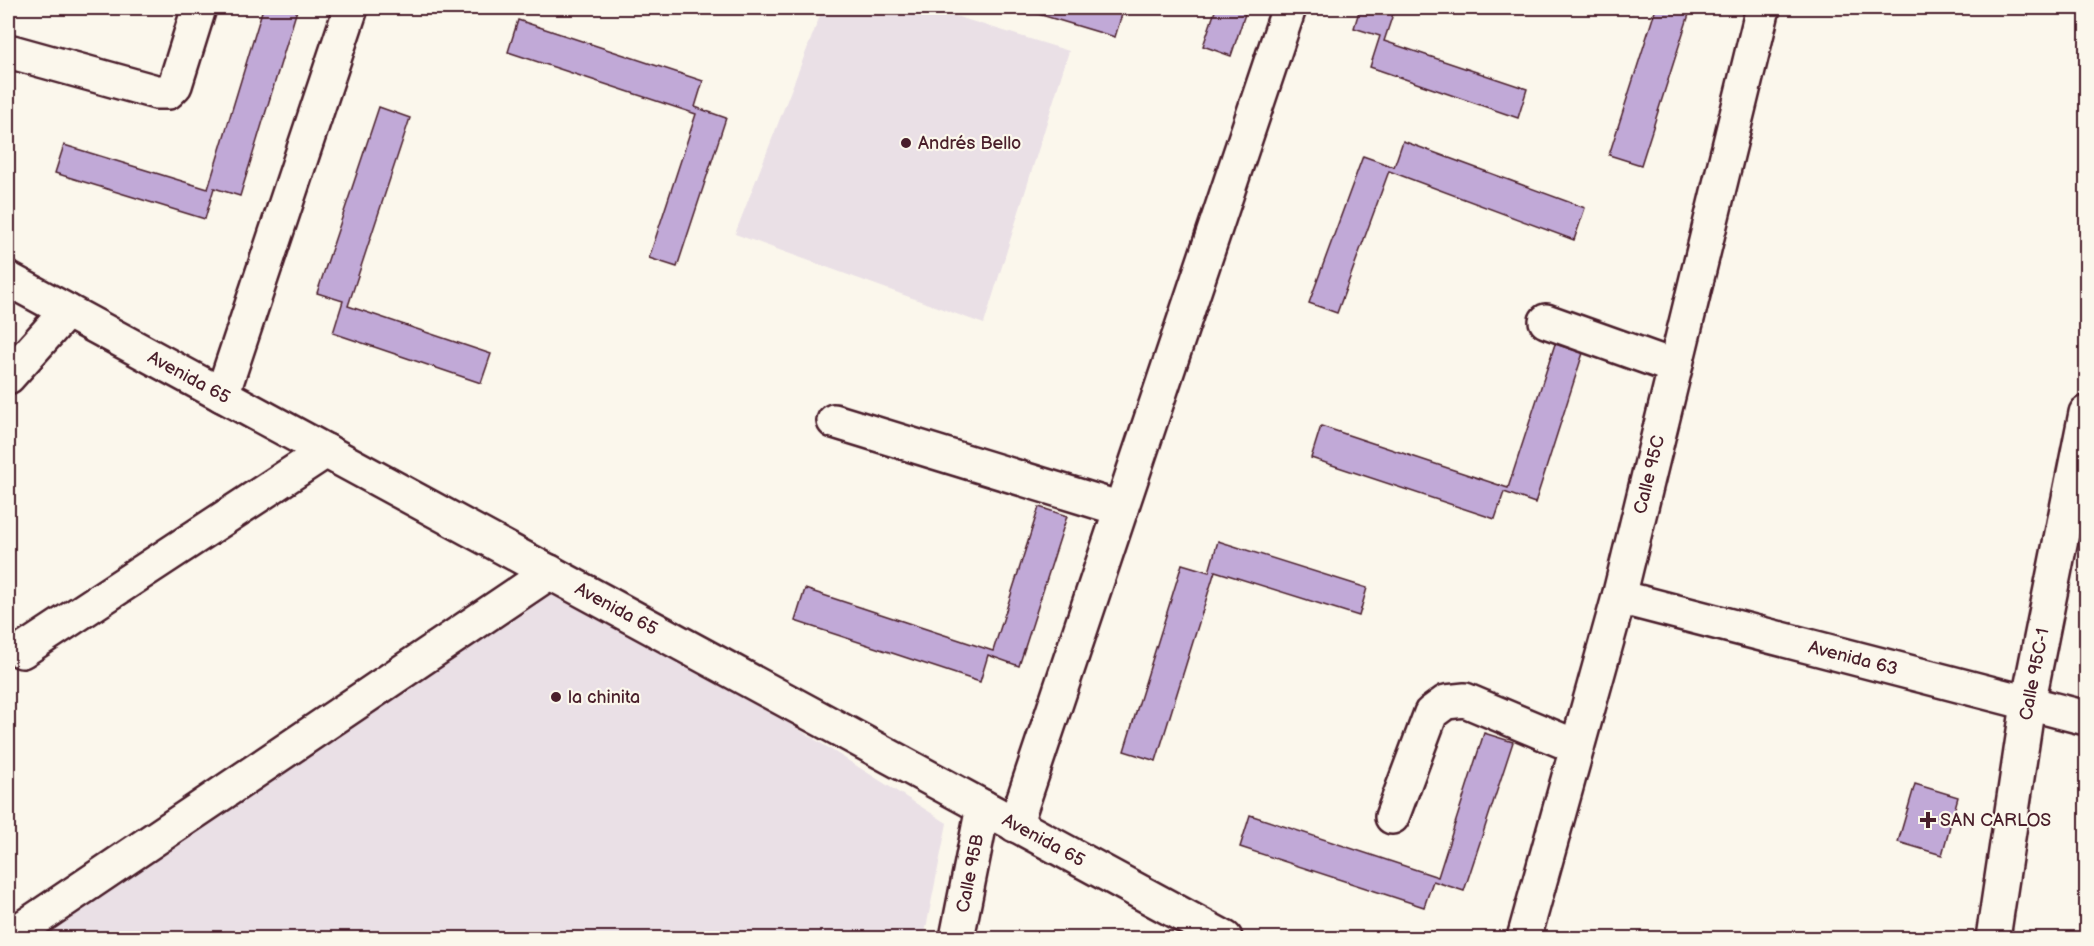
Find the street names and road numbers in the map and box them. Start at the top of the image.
street label: Avenida 65 [144,346,234,408]
street label: Calle 95C [1629,433,1669,516]
street label: Avenida 65 [572,578,661,639]
street label: Calle 95C-1 [2015,626,2053,722]
street label: Avenida 63 [1806,636,1900,679]
street label: Avenida 65 [999,809,1089,871]
street label: Calle 95B [952,832,988,914]

